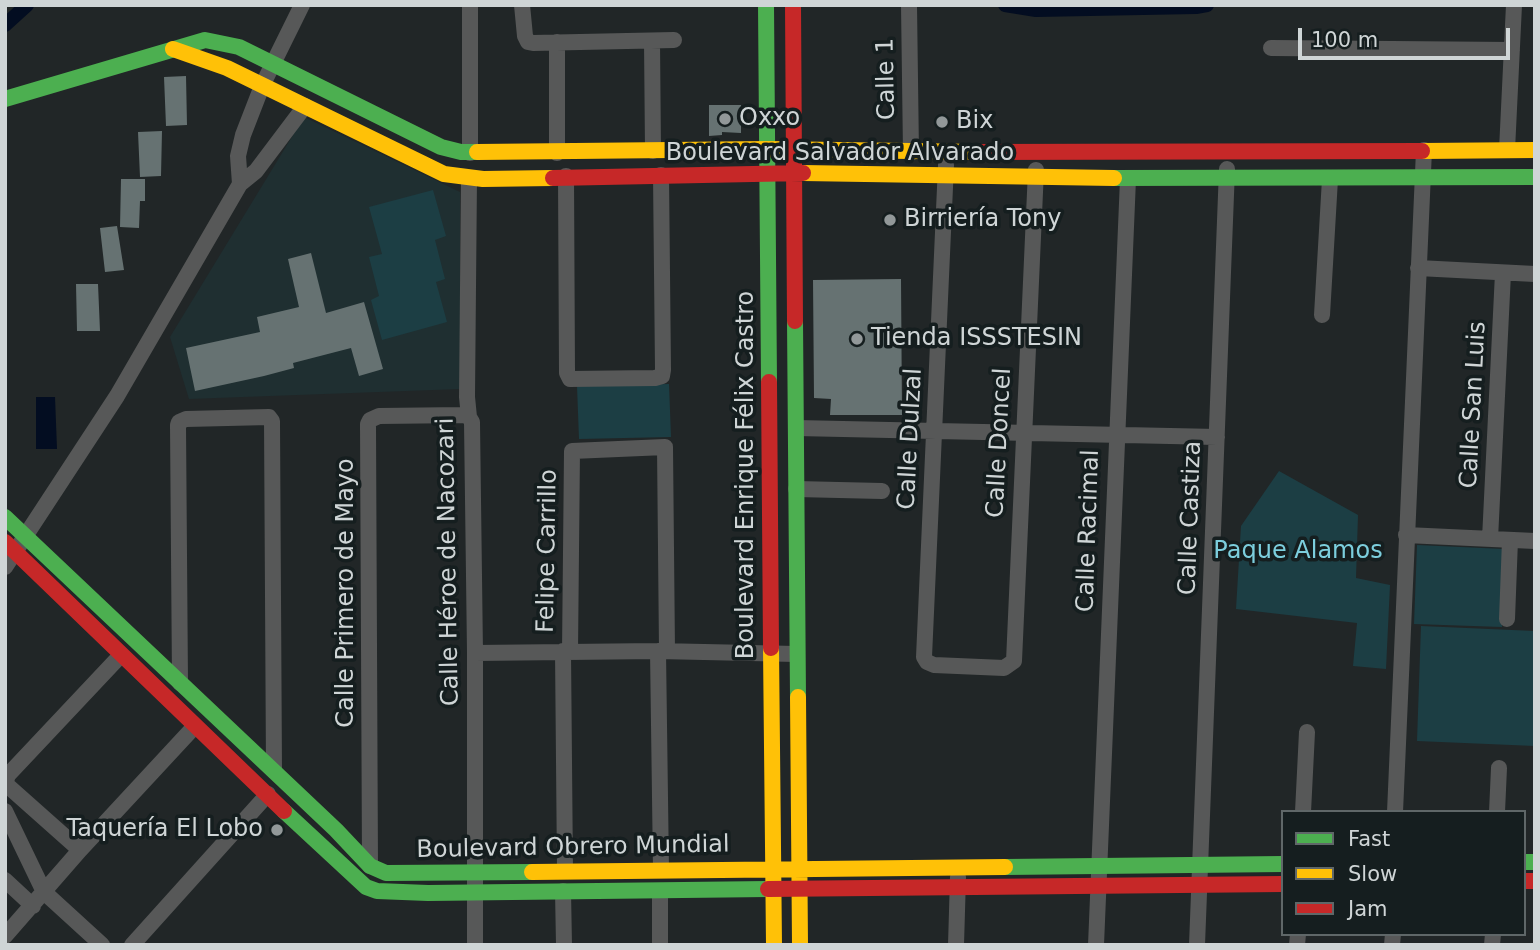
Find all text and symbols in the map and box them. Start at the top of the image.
scale bar [1302,14,1514,58]
text: 100 m [1311,28,1378,52]
street label: Calle 1 [872,38,902,120]
place label: Oxxo [739,105,800,133]
place label: Bix [956,108,993,136]
marker: Oxxo [717,111,733,127]
marker: Bix [934,114,950,130]
street label: Boulevard Salvador Alvarado [666,140,1014,168]
place label: Birriería Tony [904,206,1061,234]
marker: Birriería Tony [882,212,898,228]
street label: Boulevard Enrique Félix Castro [733,291,761,659]
street label: Calle San Luis [1455,321,1493,489]
place label: Tienda ISSSTESIN [871,325,1082,353]
marker: Tienda ISSSTESIN [849,331,865,347]
street label: Calle Doncel [982,367,1018,519]
street label: Calle Dulzal [893,368,929,510]
street label: Calle Héroe de Nacozari [432,418,466,706]
street label: Calle Castiza [1174,440,1208,596]
street label: Calle Racimal [1072,449,1106,613]
street label: Calle Primero de Mayo [333,458,361,728]
street label: Felipe Carrillo [532,469,564,633]
park label: Paque Alamos [1213,538,1383,566]
legend [1281,810,1526,936]
place label: Taquería El Lobo [67,816,263,844]
marker: Taquería El Lobo [269,822,285,838]
text: Fast [1348,827,1390,851]
street label: Boulevard Obrero Mundial [416,831,730,865]
text: Slow [1348,862,1397,886]
text: Jam [1348,897,1388,921]

